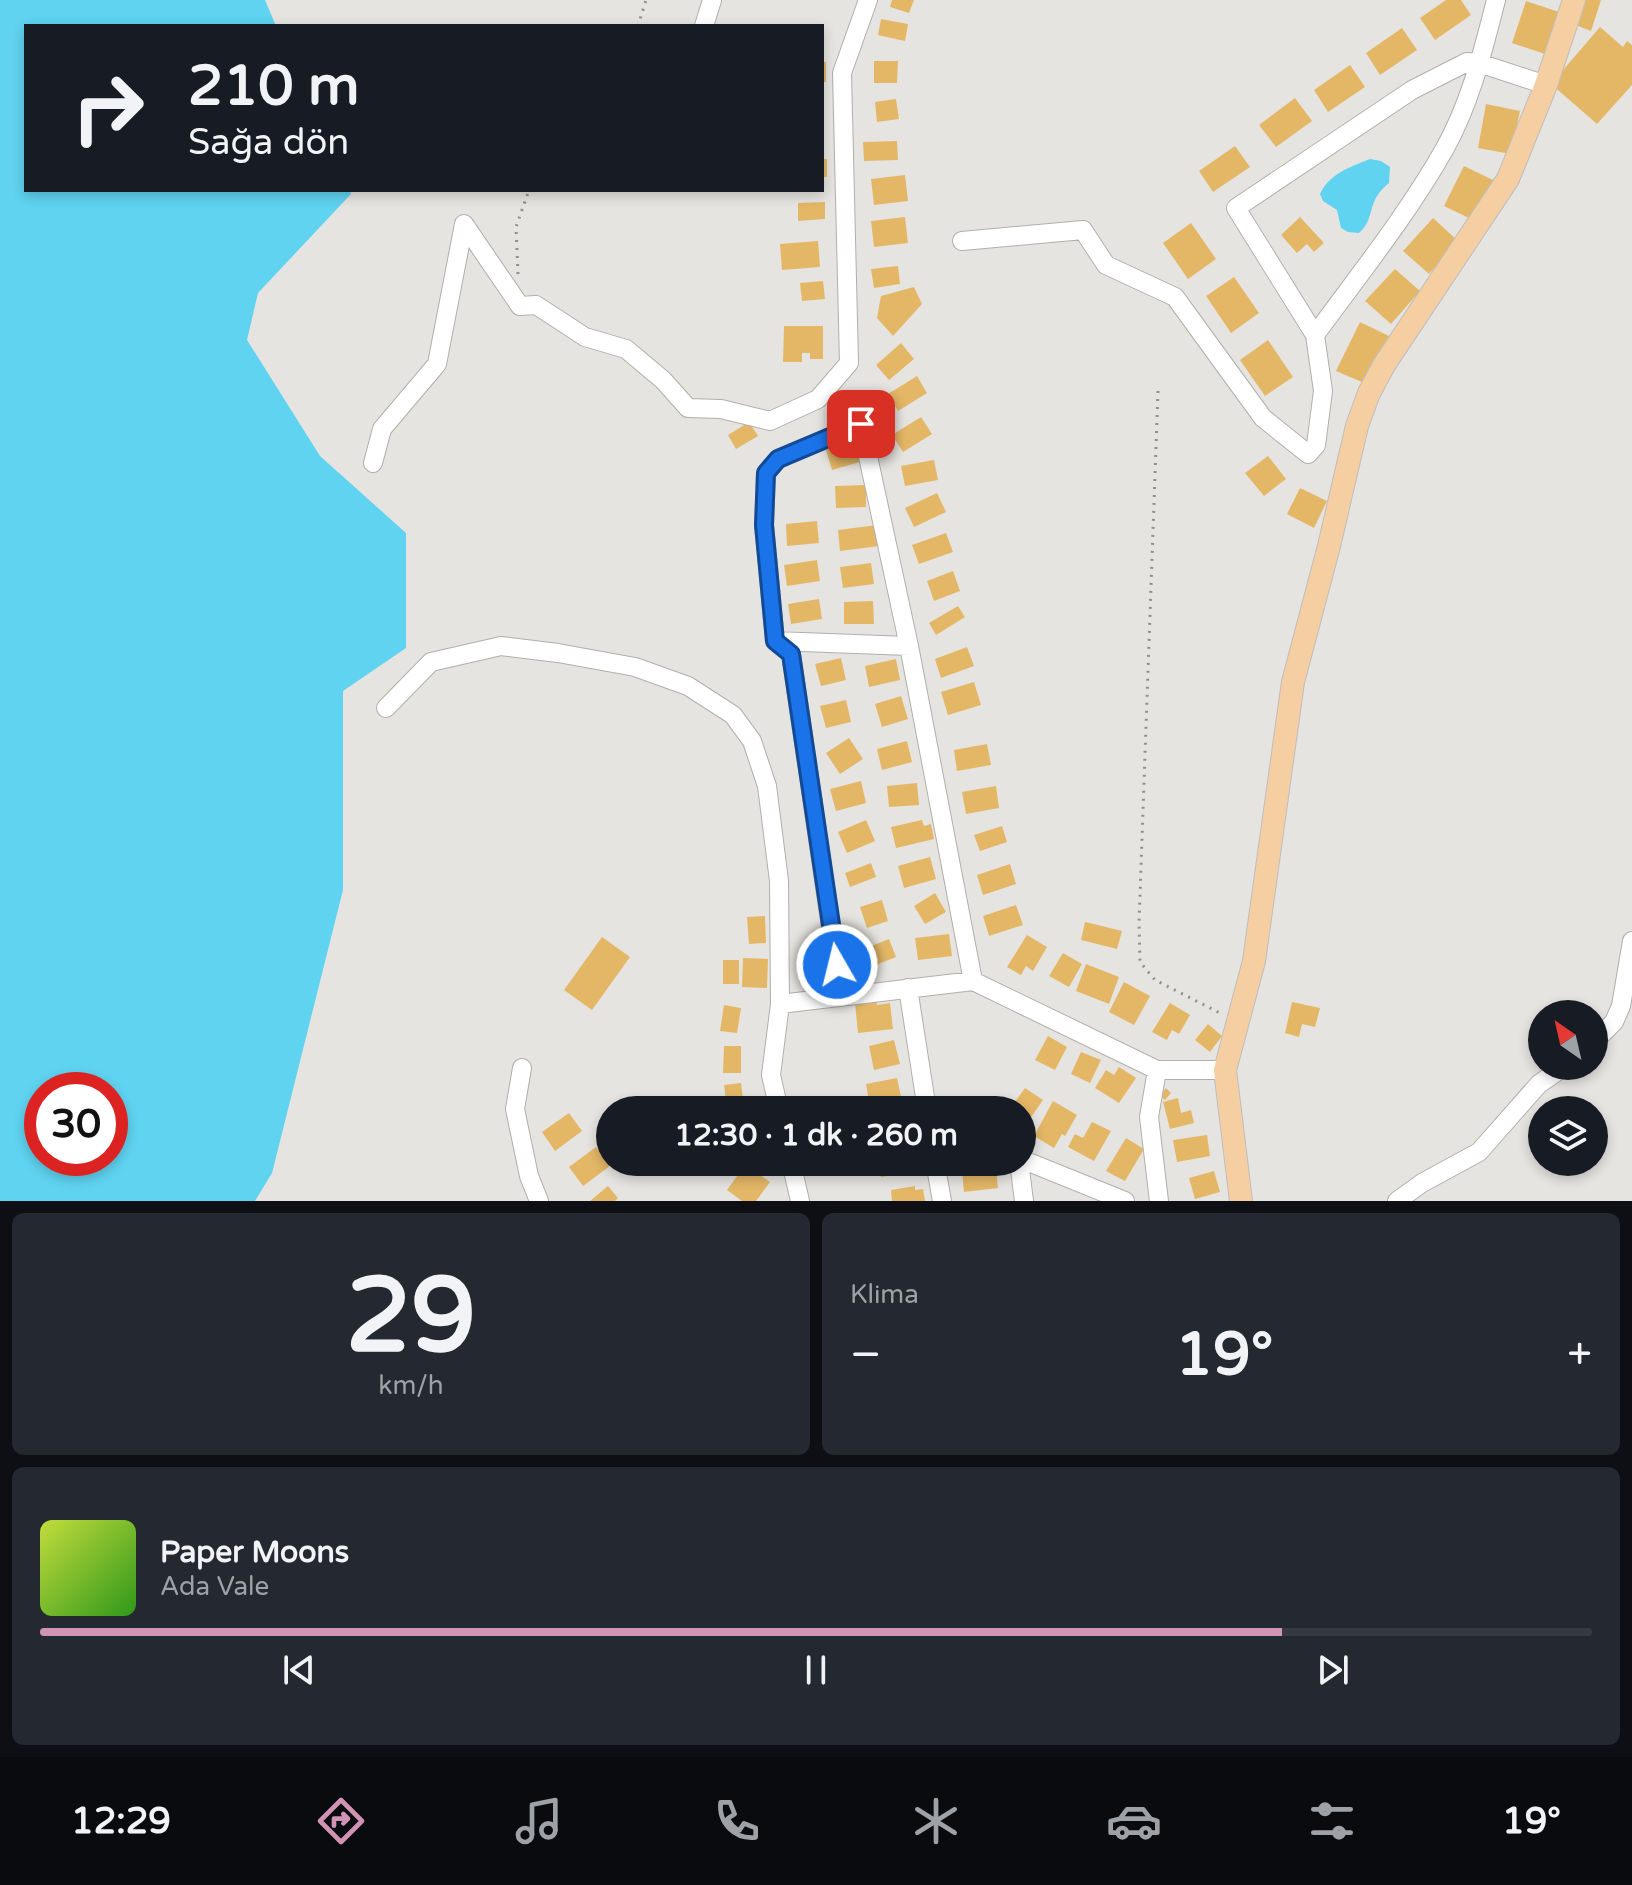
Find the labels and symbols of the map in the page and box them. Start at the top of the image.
pin [827,390,895,458]
position arrow [795,923,879,1007]
north arrow [1528,1000,1608,1080]
speed limit sign: 30 [24,1072,128,1176]

